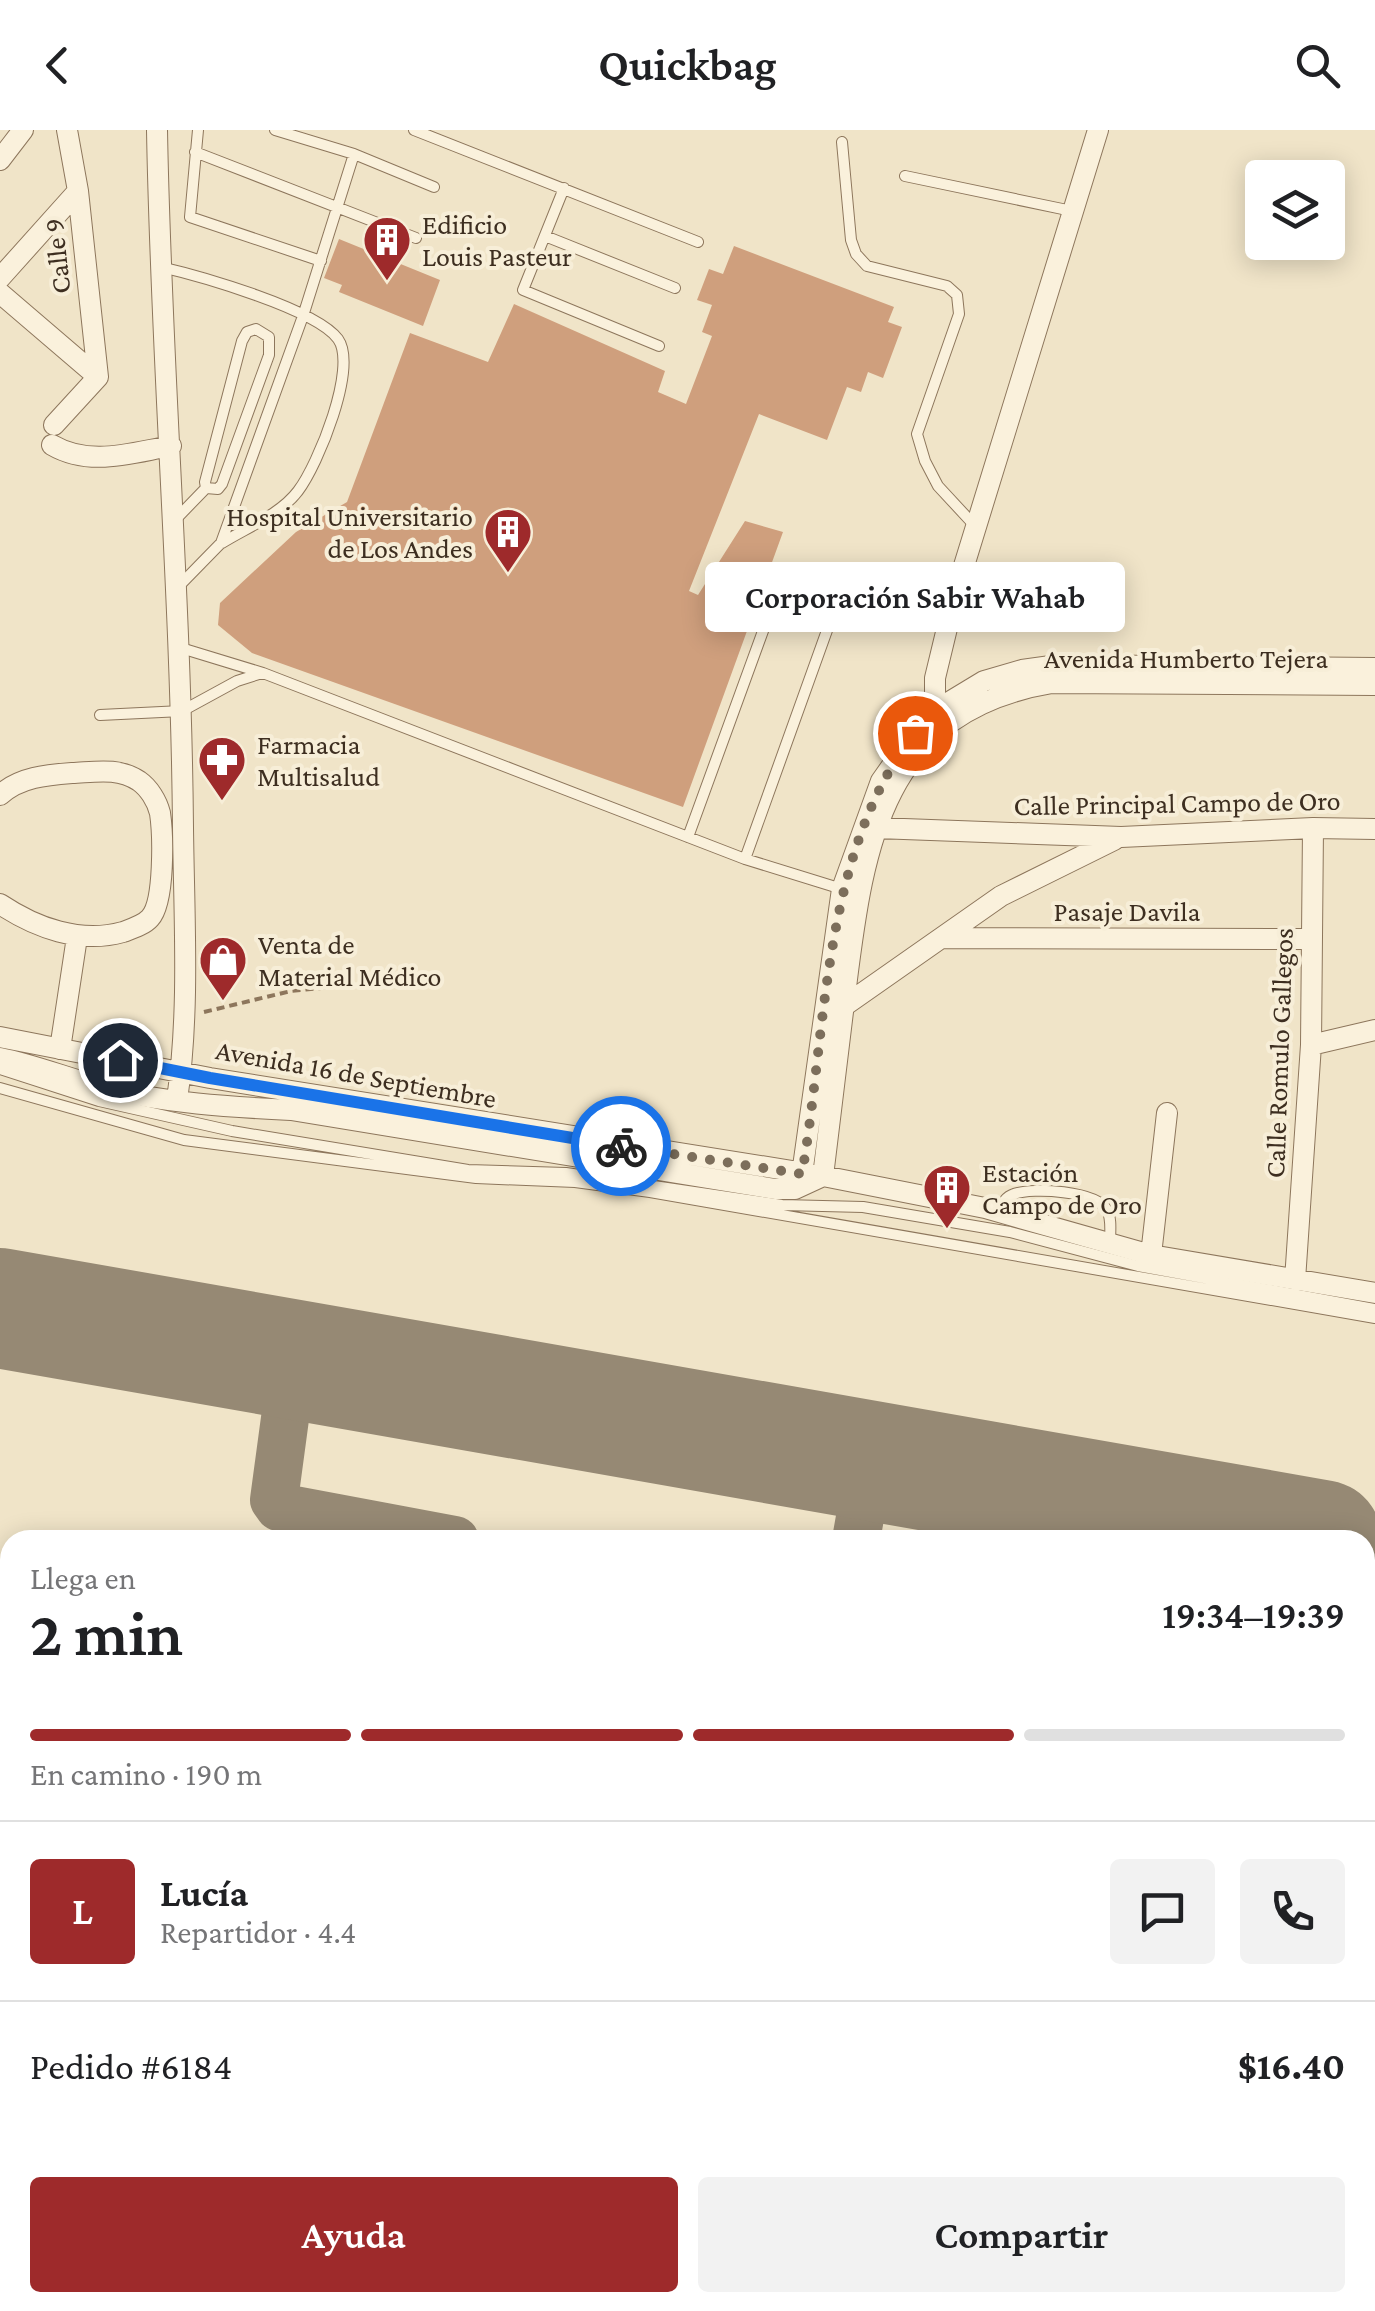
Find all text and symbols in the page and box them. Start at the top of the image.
icon: back [30,38,85,93]
icon: search [1290,38,1345,93]
text: Quickbag [598,40,777,90]
map controls [1245,160,1345,260]
button: layers [1245,160,1345,260]
place label: Edificio Louis Pasteur [422,209,572,272]
building icon: Edificio Louis Pasteur [361,214,413,282]
street label: Calle 9 [38,217,76,295]
place label: Hospital Universitario de Los Andes [226,501,473,564]
building icon: Hospital Universitario de Los Andes [482,506,534,574]
callout: Corporación Sabir Wahab [705,563,1125,633]
text: Corporación Sabir Wahab [745,579,1085,615]
street label: Avenida Humberto Tejera [1044,643,1328,674]
pin [873,691,958,776]
icon: bag [888,706,943,761]
place label: Farmacia Multisalud [257,729,380,792]
pharmacy icon: Farmacia Multisalud [196,734,248,802]
street label: Calle Principal Campo de Oro [1013,785,1341,821]
street label: Pasaje Davila [1054,896,1201,927]
street label: Calle Romulo Gallegos [1259,927,1299,1179]
place label: Venta de Material Médico [258,929,441,992]
shop icon: Venta de Material Médico [197,934,249,1002]
pin [78,1018,163,1103]
icon: home [93,1033,148,1088]
street label: Avenida 16 de Septiembre [213,1034,499,1114]
courier [571,1096,671,1196]
icon: bike [594,1119,649,1174]
place label: Estación Campo de Oro [982,1157,1142,1220]
building icon: Estación Campo de Oro [921,1162,973,1230]
text: Llega en [30,1560,136,1596]
text: 19:34–19:39 [1162,1594,1345,1636]
text: 2 min [30,1597,183,1669]
text: En camino · 190 m [30,1756,262,1792]
button: chat [1110,1859,1215,1964]
button: phone [1240,1859,1345,1964]
text: Lucía [160,1872,248,1914]
text: L [72,1890,93,1932]
text: Repartidor · 4.4 [160,1914,356,1950]
text: Pedido #6184 [30,2045,232,2087]
text: $16.40 [1238,2045,1345,2087]
button: Ayuda [30,2177,678,2292]
button: Compartir [698,2177,1345,2292]

